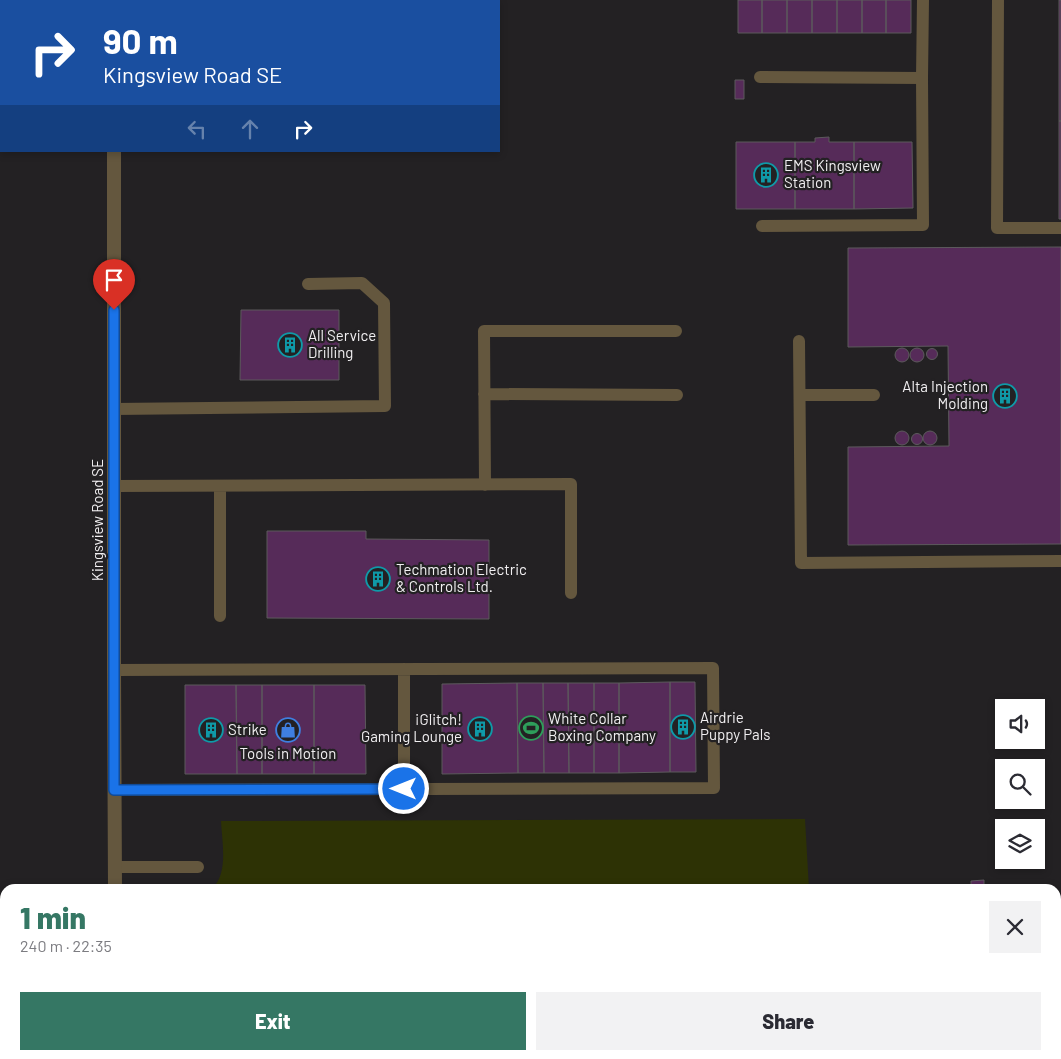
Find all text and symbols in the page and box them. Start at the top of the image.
text: 90 m [103,19,178,61]
icon: right [20,20,85,85]
text: Kingsview Road SE [103,61,282,87]
icon: left [183,115,211,143]
icon: ahead [236,115,264,143]
icon: right [289,115,317,143]
place label: EMS Kingsview Station [784,156,881,191]
building icon: EMS Kingsview Station [753,162,779,188]
pin [93,259,135,310]
icon: arrive [100,266,128,294]
place label: All Service Drilling [308,326,376,361]
building icon: All Service Drilling [277,332,303,358]
place label: Alta Injection Molding [902,377,988,412]
building icon: Alta Injection Molding [992,383,1018,409]
street label: Kingsview Road SE [88,459,106,581]
place label: Techmation Electric & Controls Ltd. [396,560,527,595]
building icon: Techmation Electric & Controls Ltd. [365,566,391,592]
map controls [995,699,1045,869]
button: sound [995,699,1045,749]
place label: Airdrie Puppy Pals [700,708,770,743]
place label: White Collar Boxing Company [548,709,656,744]
place label: ¡Glitch! Gaming Lounge [361,710,462,745]
building icon: Airdrie Puppy Pals [670,714,696,740]
sports icon: White Collar Boxing Company [518,715,544,741]
building icon: ¡Glitch! Gaming Lounge [467,716,493,742]
building icon: Strike [198,717,224,743]
shop icon: Tools in Motion [275,717,301,743]
place label: Strike [228,720,267,738]
place label: Tools in Motion [240,744,336,762]
button: search [995,759,1045,809]
position arrow [377,762,429,814]
button: layers [995,819,1045,869]
text: 1 min [20,899,86,935]
button: close [989,901,1041,953]
text: 240 m · 22:35 [20,936,112,955]
button: Exit [20,992,526,1050]
button: Share [536,992,1041,1050]

